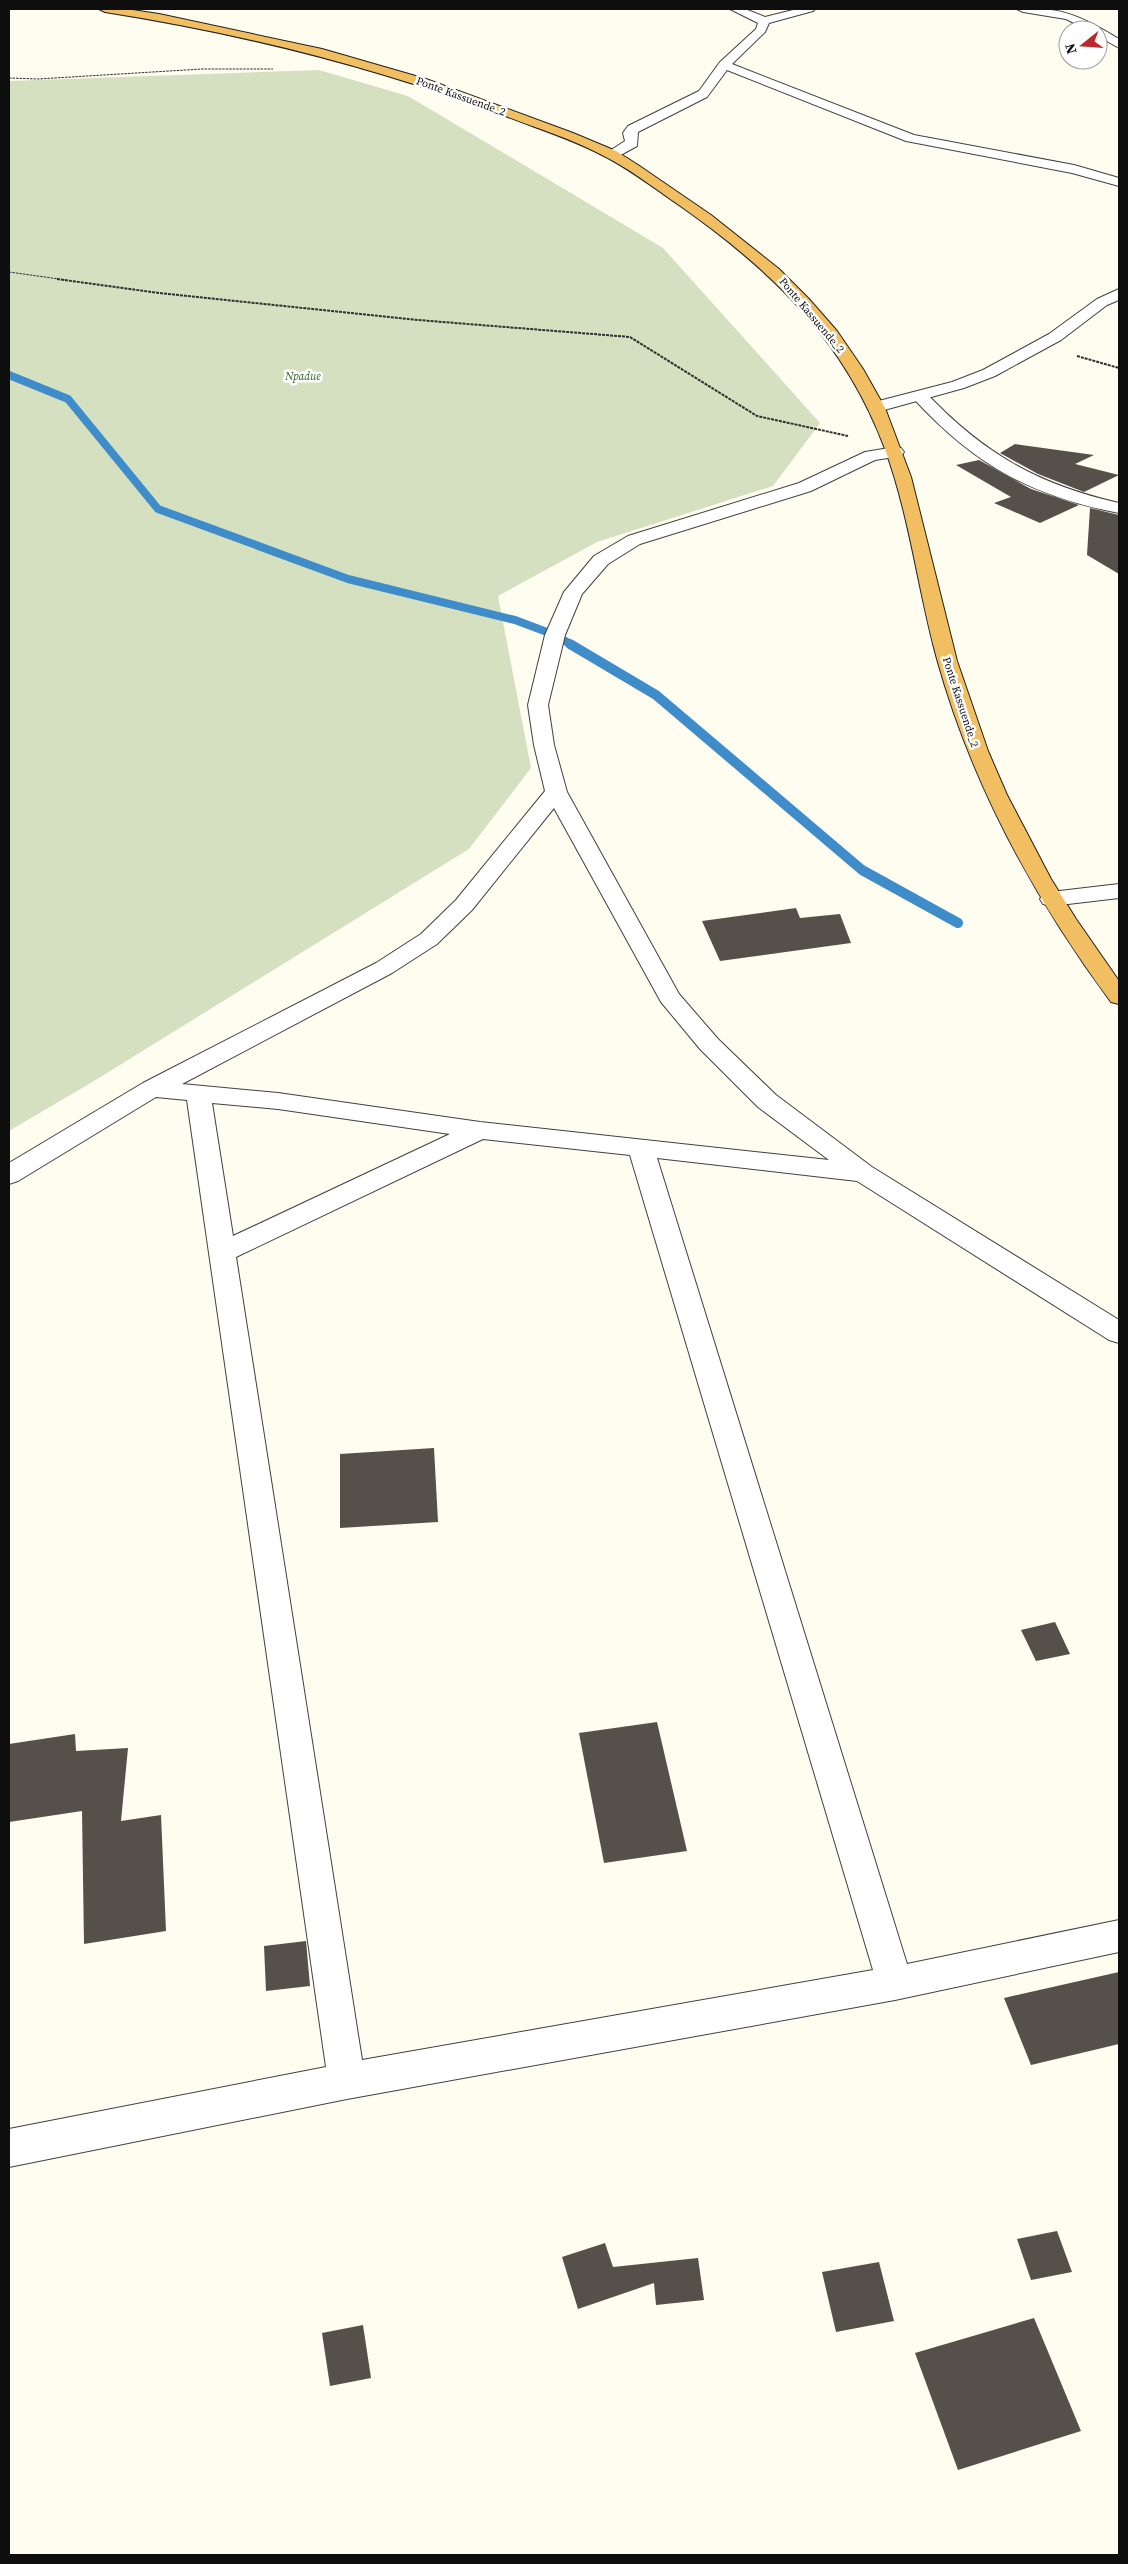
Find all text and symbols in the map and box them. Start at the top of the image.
north arrow [1058,20,1108,70]
text: N [1060,41,1082,57]
street label: Ponte Kassuende_2 [414,73,508,120]
street label: Ponte Kassuende_2 [776,274,848,357]
park label: Npadue [284,369,321,384]
street label: Ponte Kassuende_2 [939,655,982,750]

